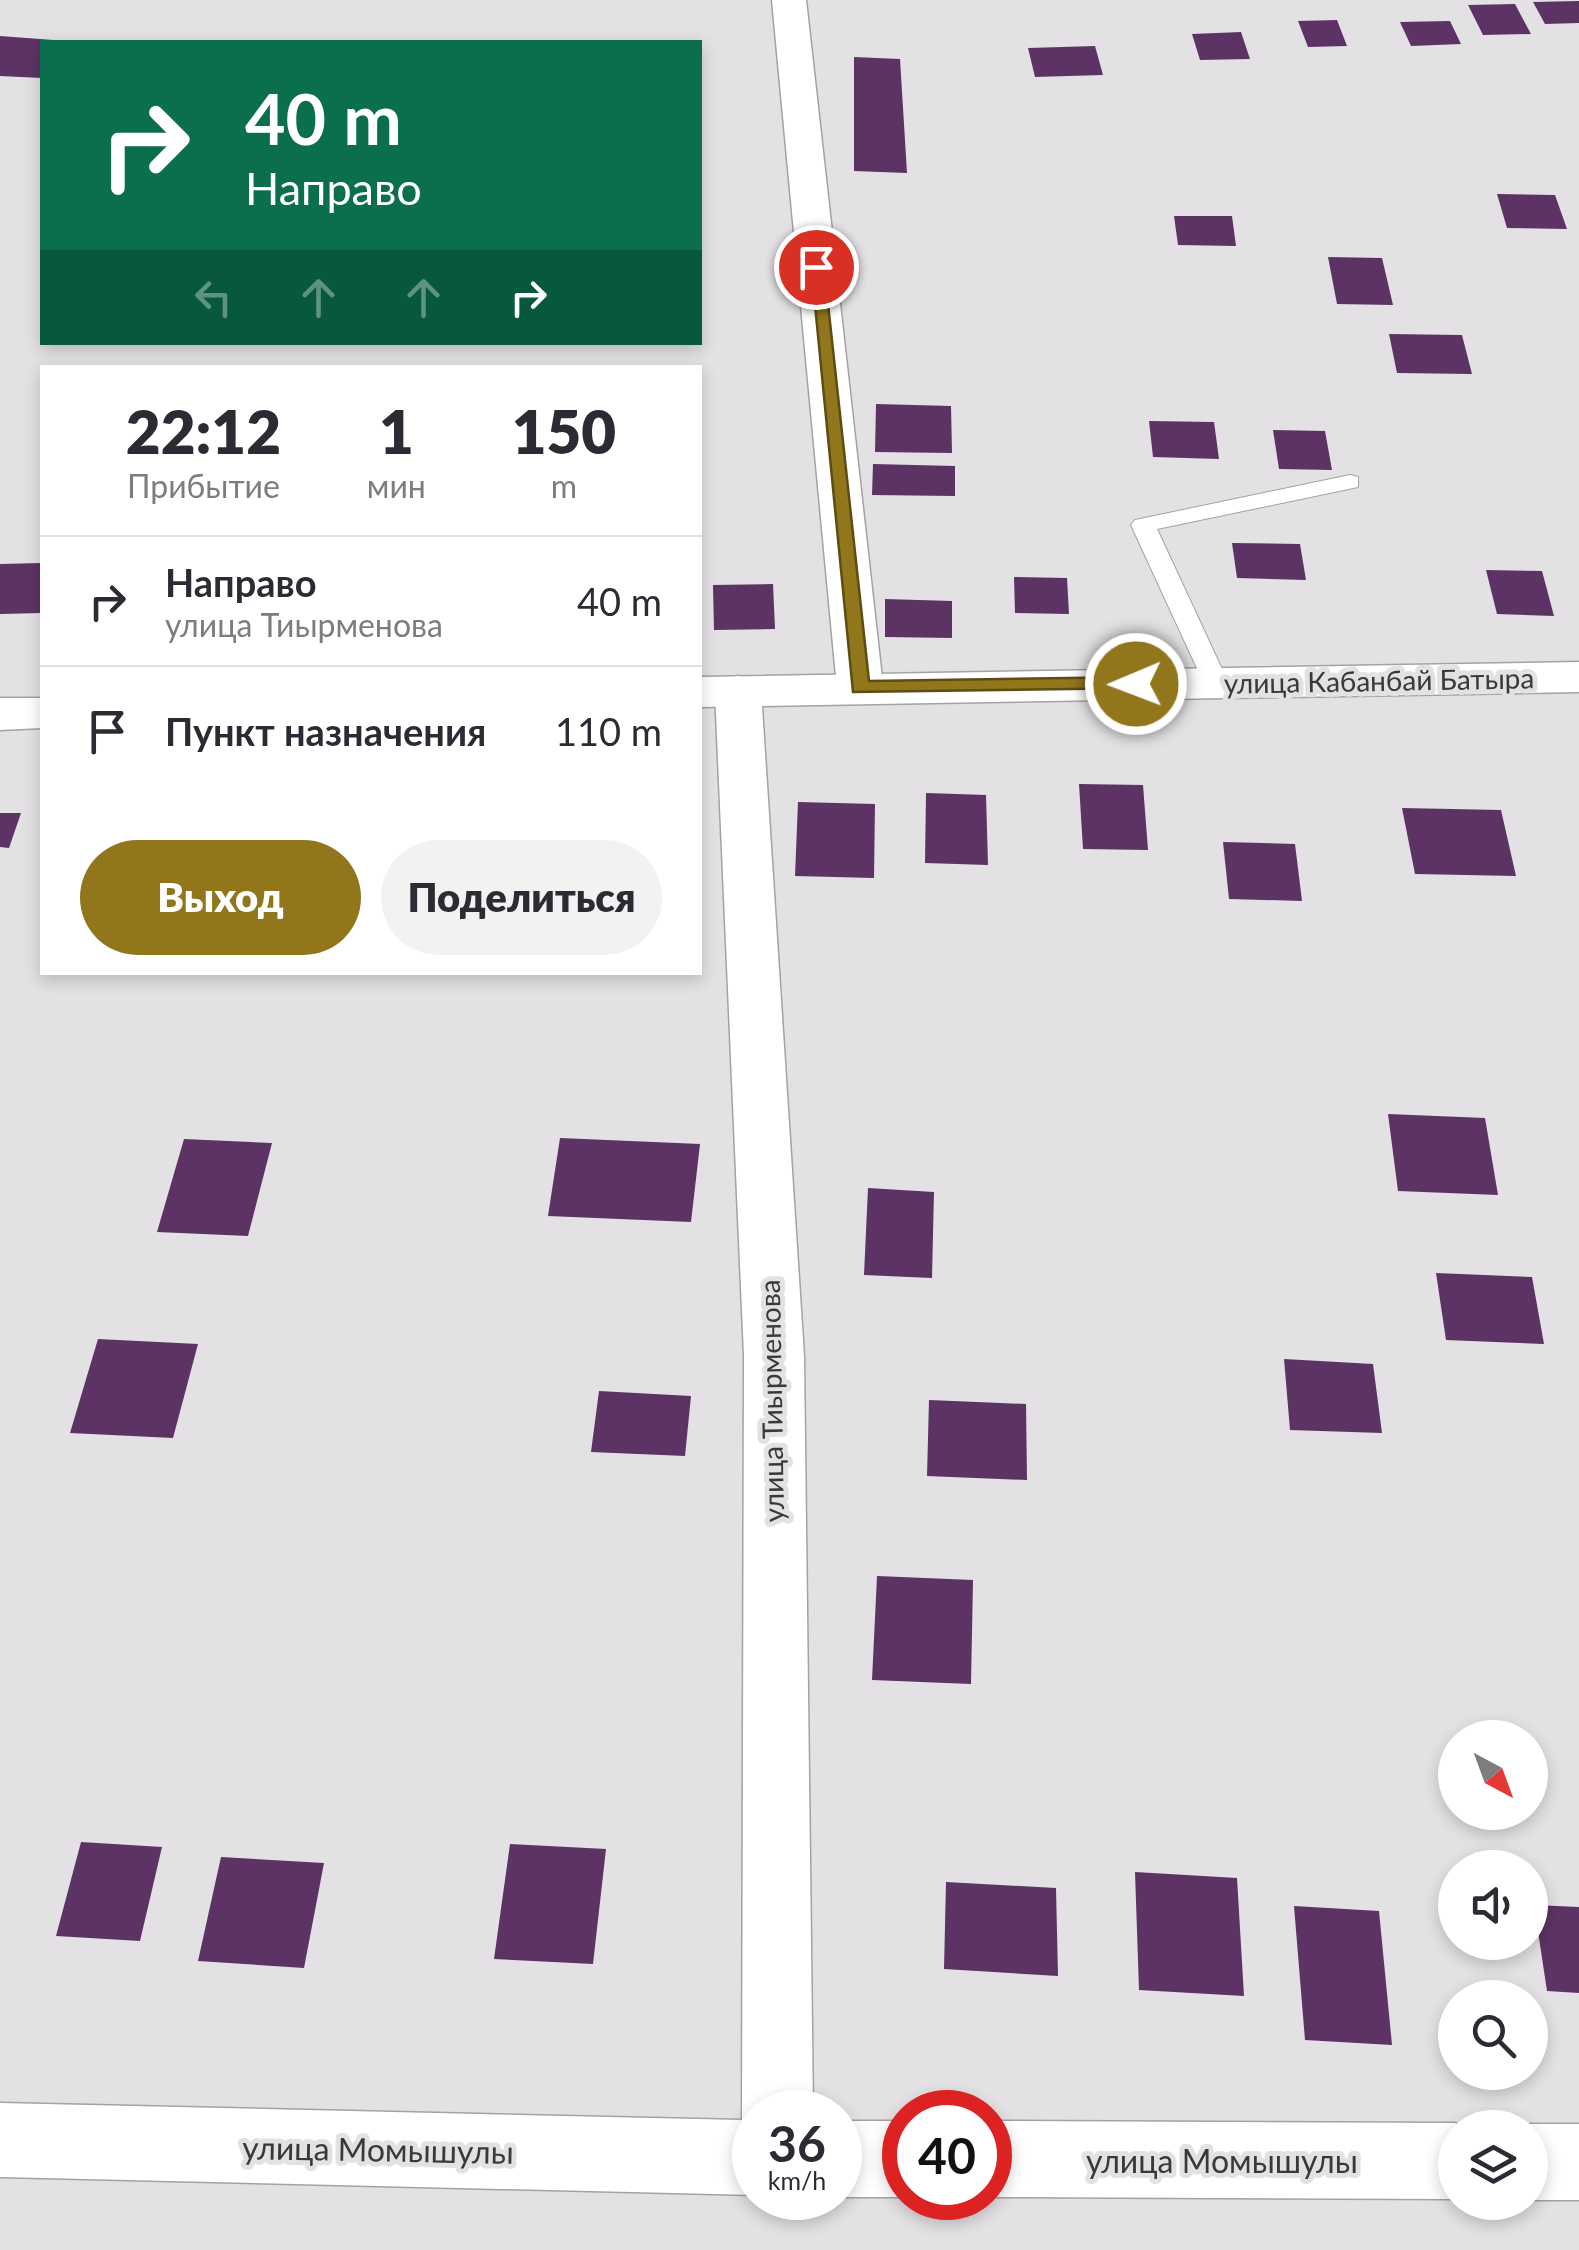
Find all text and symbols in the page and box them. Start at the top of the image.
text: 40 m [245,76,402,160]
icon: right [80,80,210,210]
text: Направо [245,161,422,215]
pin [774,225,859,310]
icon: arrive [789,240,844,295]
icon: left [186,270,241,325]
icon: ahead [291,270,346,325]
icon: ahead [396,270,451,325]
icon: right [501,270,556,325]
text: 22:12 [126,395,281,467]
text: 1 [379,395,414,467]
text: 150 [512,395,616,467]
text: Прибытие [127,466,280,505]
text: мин [367,466,426,505]
text: m [551,466,577,505]
text: Направо [165,559,317,605]
icon: right [80,574,135,629]
text: 40 m [577,578,662,624]
text: улица Тиырменова [165,605,443,644]
position arrow [1084,632,1188,736]
street label: улица Кабанбай Батыра [1223,660,1535,700]
icon: arrive [80,704,135,759]
text: Пункт назначения [165,708,486,754]
text: 110 m [555,708,662,754]
button: Выход [80,840,361,955]
button: Поделиться [381,840,662,955]
street label: улица Тиырменова [752,1279,790,1523]
north arrow [1438,1720,1548,1830]
map controls [1438,1720,1548,2220]
button: sound [1438,1850,1548,1960]
button: search [1438,1980,1548,2090]
speed limit sign: 40 [882,2090,1012,2220]
button: layers [1438,2110,1548,2220]
text: 36 [768,2113,826,2173]
street label: улица Момышулы [242,2127,514,2171]
street label: улица Момышулы [1086,2141,1358,2180]
text: km/h [768,2165,826,2195]

